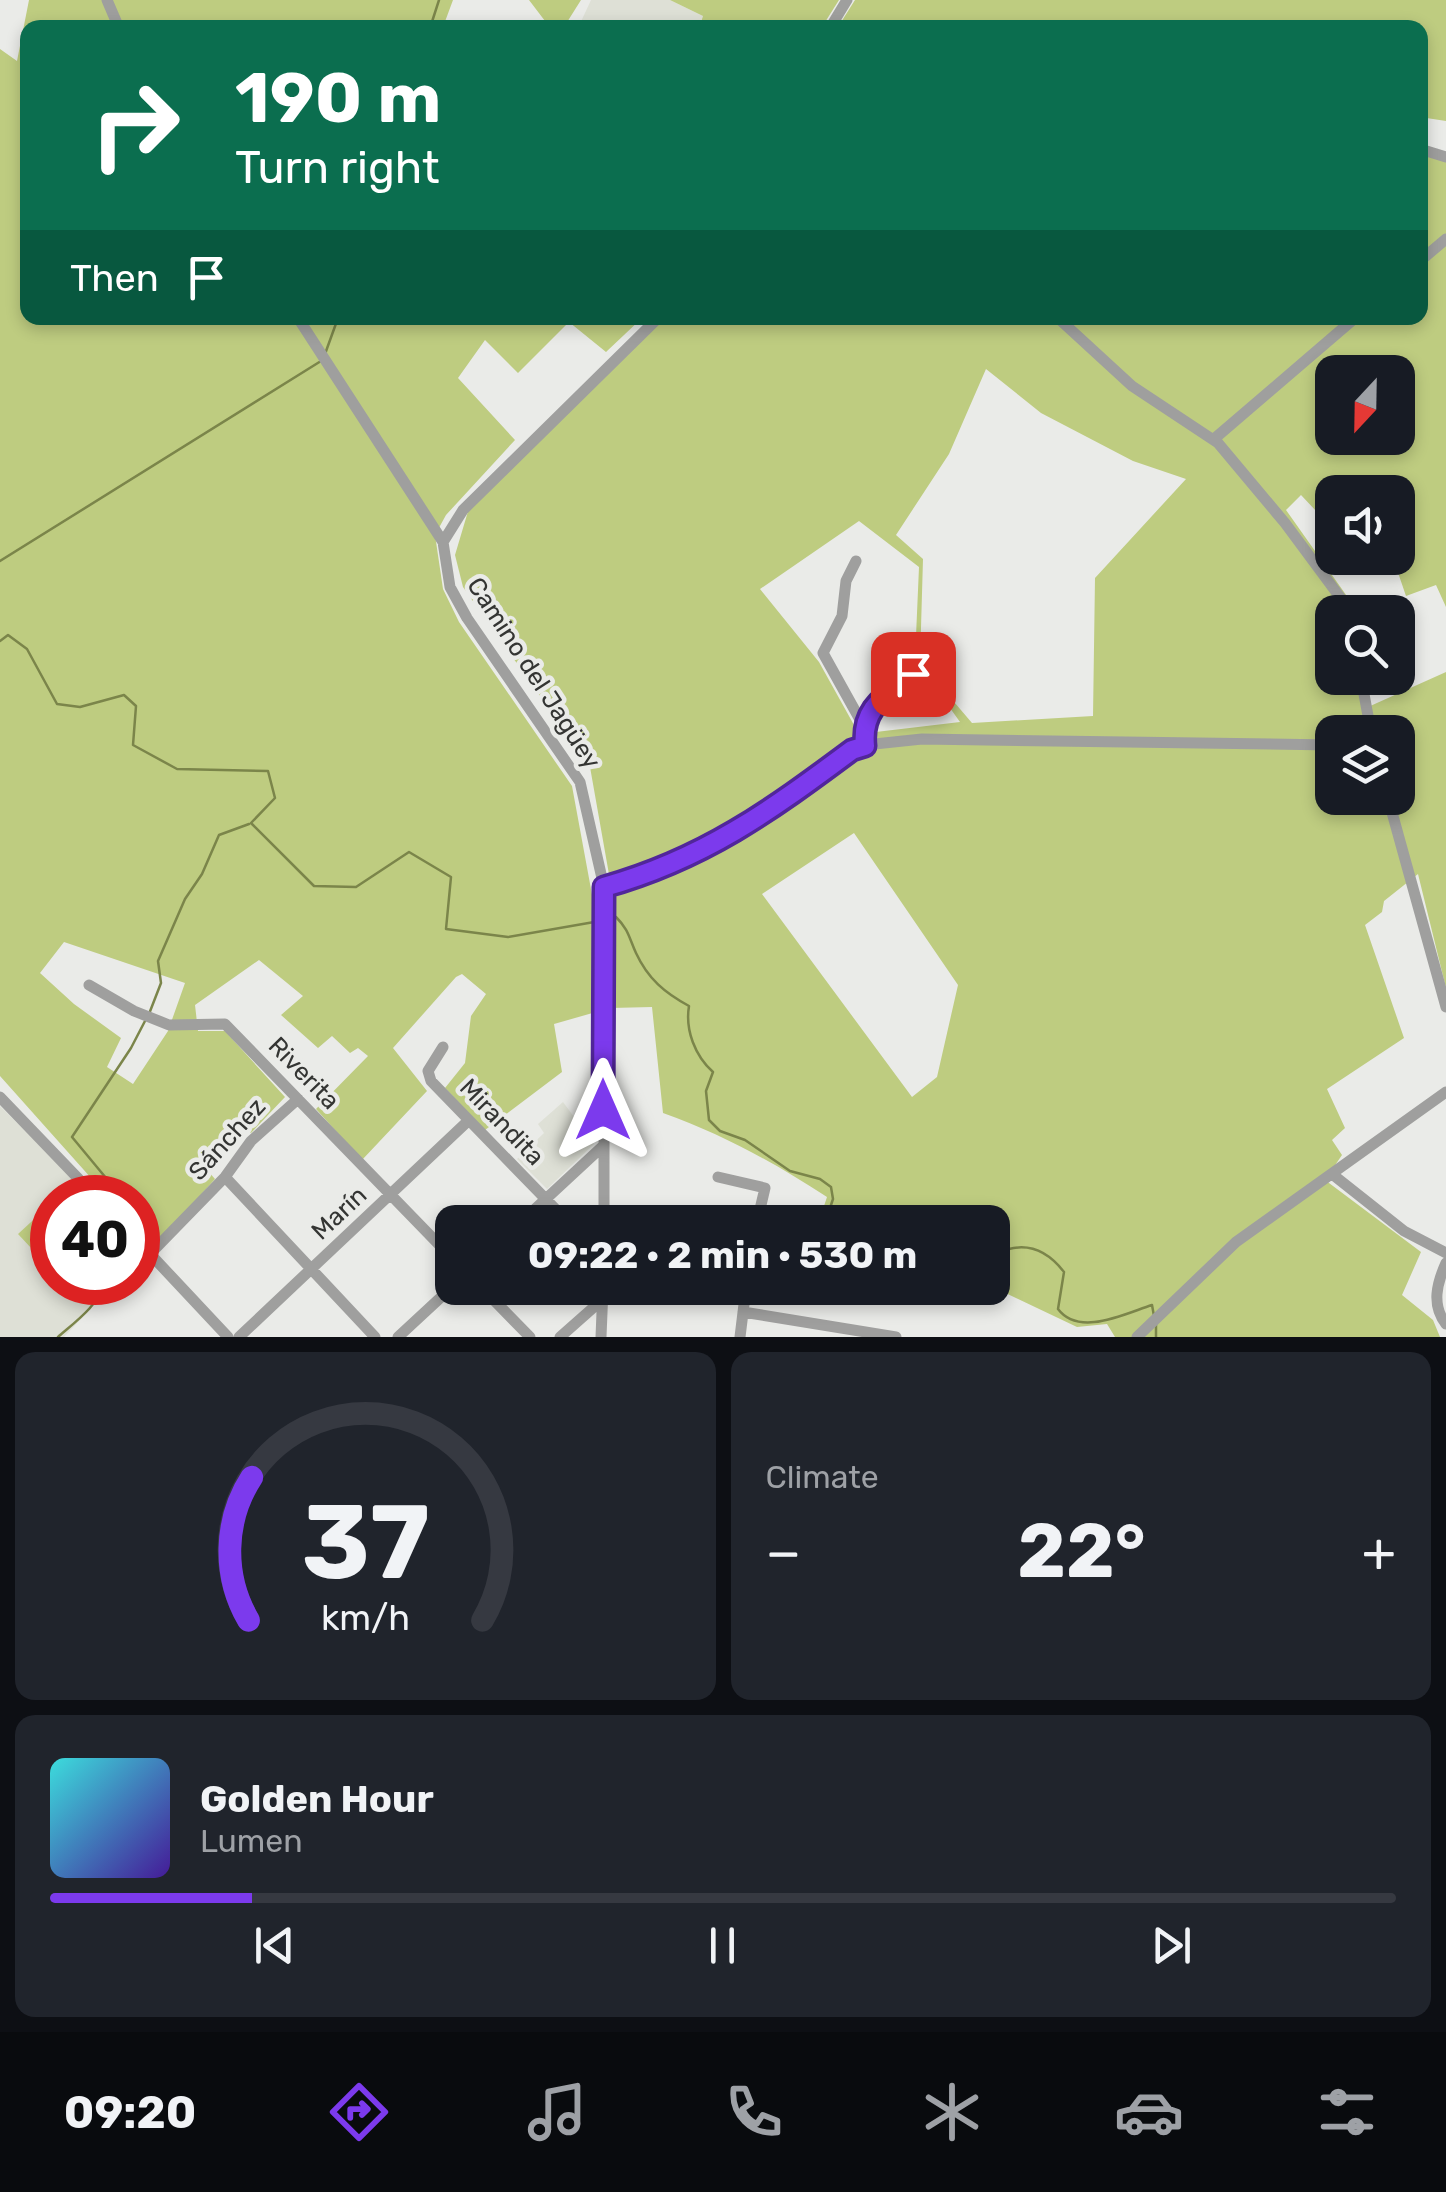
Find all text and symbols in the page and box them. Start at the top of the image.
text: 190 m [235,57,441,140]
icon: right [70,60,200,190]
text: Turn right [235,141,439,194]
icon: arrive [179,250,234,305]
text: Then [70,255,159,301]
north arrow [1315,355,1415,455]
map controls [1315,355,1415,815]
button: sound [1315,475,1415,575]
street label: Camino del Jagüey [461,572,607,774]
button: search [1315,595,1415,695]
pin [871,632,956,717]
icon: arrive [886,647,941,702]
button: layers [1315,715,1415,815]
street label: Riverita [263,1031,345,1115]
position arrow [551,1058,655,1162]
street label: Mirandita [454,1073,550,1171]
street label: Sánchez [183,1092,271,1186]
speed limit sign: 40 [30,1175,160,1305]
street label: Marín [306,1180,372,1246]
text: 09:22 · 2 min · 530 m [528,1232,917,1278]
text: Climate [766,1458,879,1496]
text: 37 [301,1481,429,1604]
text: 22° [1017,1507,1146,1596]
text: − [766,1520,801,1585]
text: + [1362,1520,1396,1585]
text: km/h [321,1597,410,1639]
text: Golden Hour [200,1776,434,1822]
text: Lumen [200,1822,303,1860]
icon: previous [247,1918,302,1973]
icon: pause [695,1918,750,1973]
icon: next [1144,1918,1199,1973]
icon: directions [324,2077,394,2147]
icon: music [522,2077,592,2147]
icon: phone [719,2077,789,2147]
icon: climate [917,2077,987,2147]
icon: car [1114,2077,1184,2147]
icon: filters [1312,2077,1382,2147]
text: 09:20 [64,2086,196,2139]

